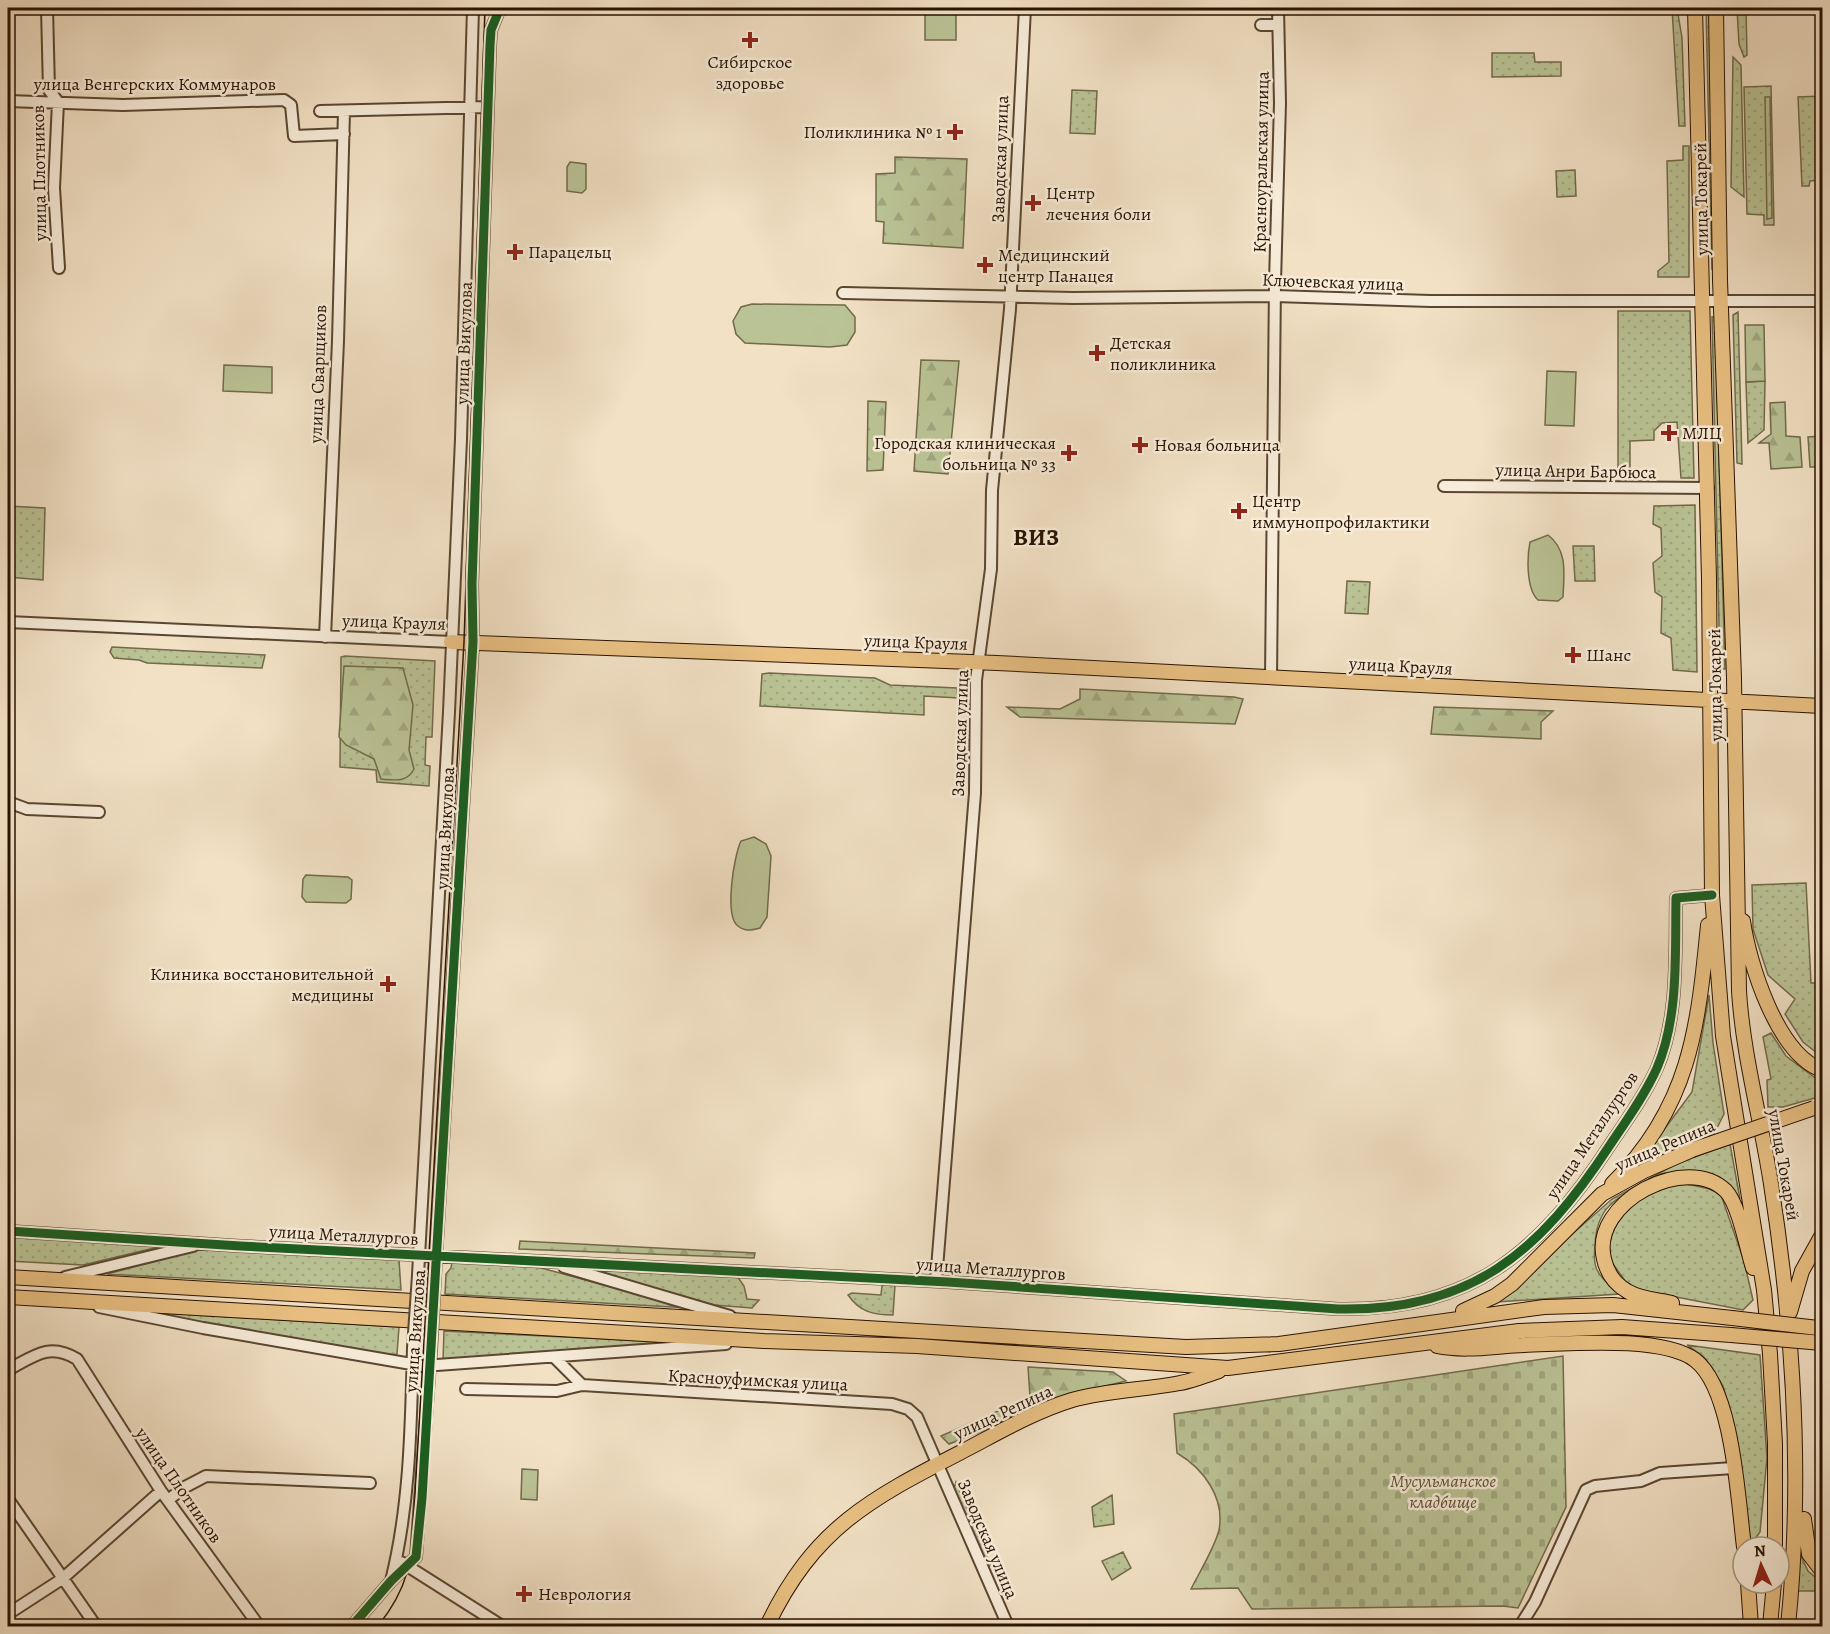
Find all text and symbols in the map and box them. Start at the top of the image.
marker: Сибирское здоровье [741,31,759,49]
place label: Сибирское здоровье [707,50,793,95]
street label: Красноуральская улица [1247,70,1275,253]
street label: улица Венгерских Коммунаров [33,72,276,96]
street label: Заводская улица [986,94,1014,223]
street label: улица Плотников [26,105,52,242]
place label: Поликлиника № 1 [803,120,942,144]
marker: Поликлиника № 1 [946,123,964,141]
street label: улица Токарей [1688,142,1714,257]
place label: Центр лечения боли [1046,181,1151,226]
marker: Центр лечения боли [1024,194,1042,212]
place label: Парацельц [528,240,612,264]
marker: Парацельц [506,243,524,261]
place label: Медицинский центр Панацея [998,243,1114,288]
marker: Медицинский центр Панацея [976,256,994,274]
street label: Ключевская улица [1261,268,1405,296]
street label: улица Викулова [450,280,478,406]
street label: улица Сварщиков [304,304,332,445]
place label: Детская поликлиника [1110,331,1217,376]
marker: Детская поликлиника [1088,344,1106,362]
place label: МЛЦ [1682,421,1722,445]
marker: МЛЦ [1660,424,1678,442]
place label: Городская клиническая больница № 33 [874,431,1056,476]
place label: Новая больница [1154,433,1281,457]
marker: Новая больница [1131,436,1149,454]
marker: Городская клиническая больница № 33 [1060,444,1078,462]
street label: улица Анри Барбюса [1494,458,1657,484]
place label: Центр иммунопрофилактики [1252,489,1430,534]
marker: Центр иммунопрофилактики [1230,502,1248,520]
district label: ВИЗ [1013,521,1059,553]
street label: улица Крауля [341,608,446,636]
street label: улица Крауля [863,628,968,656]
street label: улица Токарей [1702,628,1728,743]
place label: Шанс [1586,643,1632,667]
marker: Шанс [1564,646,1582,664]
street label: улица Крауля [1348,651,1453,681]
street label: Заводская улица [946,668,974,797]
street label: улица Викулова [430,765,460,891]
place label: Клиника восстановительной медицины [150,962,374,1007]
marker: Клиника восстановительной медицины [379,975,397,993]
street label: улица Металлургов [1540,1066,1644,1205]
street label: улица Токарей [1762,1106,1806,1223]
street label: улица Репина [1610,1113,1719,1177]
street label: улица Металлургов [268,1219,419,1251]
street label: улица Металлургов [915,1252,1066,1286]
street label: улица Викулова [399,1268,431,1394]
street label: Красноуфимская улица [667,1363,850,1397]
street label: улица Репина [949,1378,1057,1446]
street label: улица Плотников [130,1422,228,1548]
park label: Мусульманское кладбище [1390,1469,1496,1514]
street label: Заводская улица [952,1476,1024,1603]
north arrow [1731,1535,1791,1595]
text: N [1753,1540,1767,1562]
place label: Неврология [538,1582,631,1606]
marker: Неврология [515,1585,533,1603]

